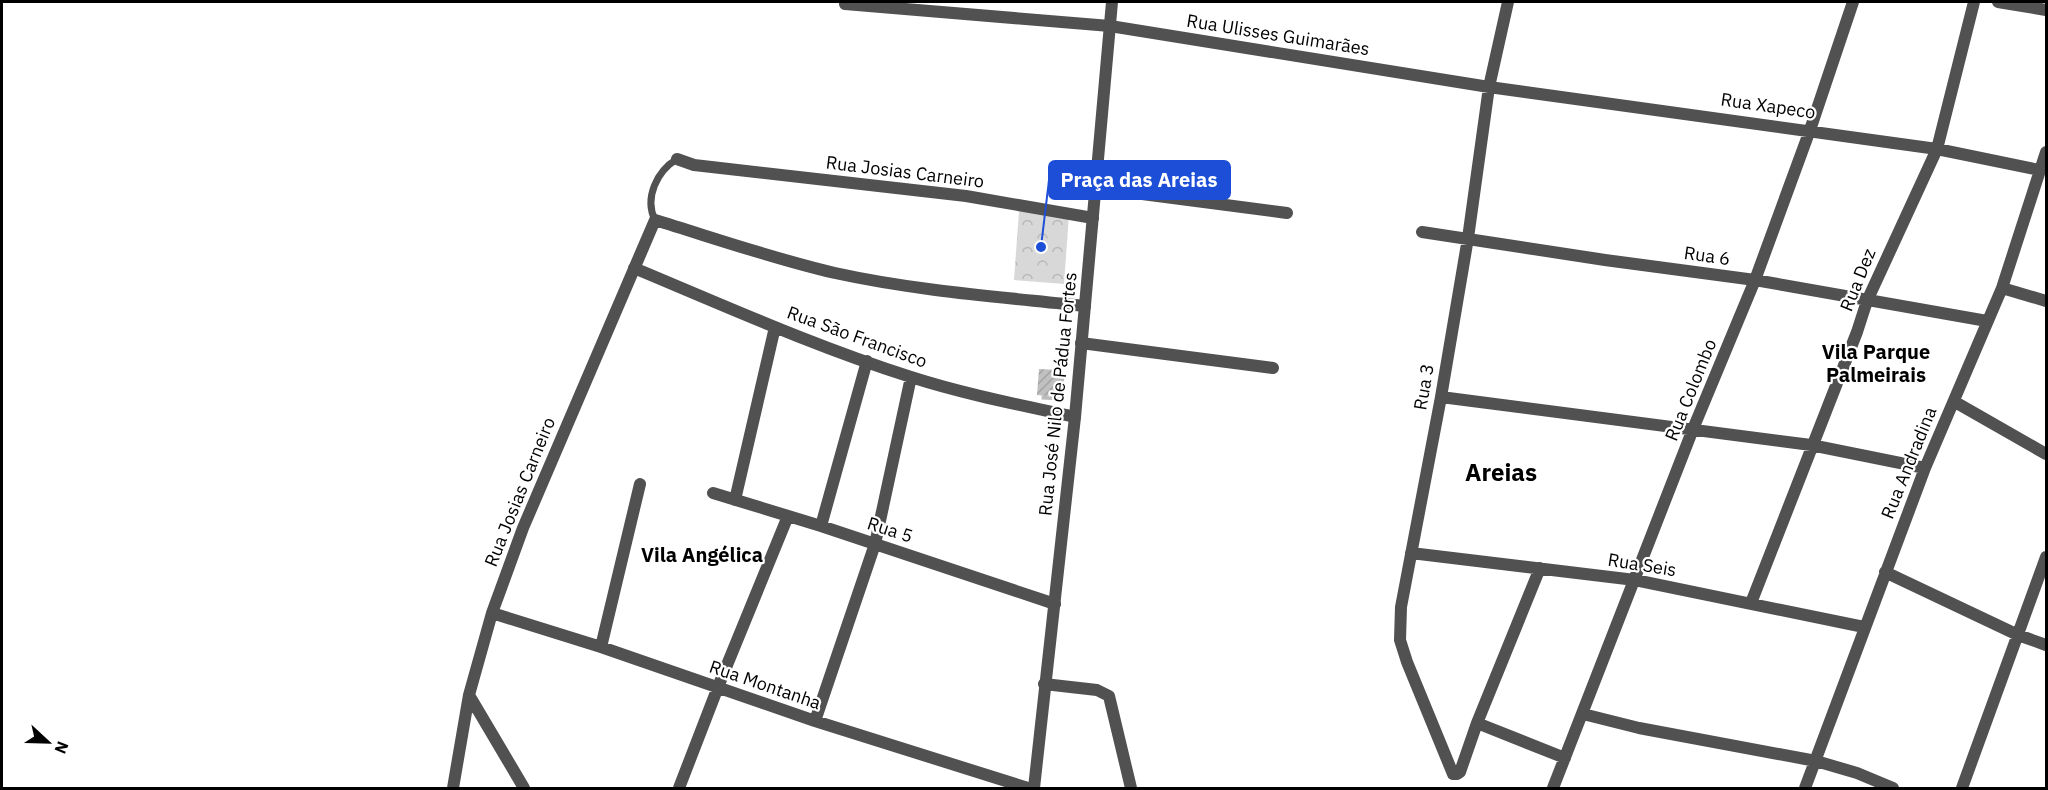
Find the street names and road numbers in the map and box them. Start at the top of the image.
street label: Rua Ulisses Guimarães [1185,9,1371,60]
street label: Rua Xapeco [1719,87,1817,124]
street label: Rua Josias Carneiro [825,150,986,193]
street label: Rua 6 [1682,241,1732,270]
street label: Rua Dez [1835,245,1881,315]
street label: Rua José Nilo de Pádua Fortes [1033,271,1082,517]
street label: Rua São Francisco [784,301,930,373]
street label: Rua Colombo [1660,335,1721,444]
street label: Rua 3 [1408,362,1439,412]
street label: Rua Andradina [1876,403,1942,522]
street label: Rua Josias Carneiro [479,414,560,570]
street label: Rua 5 [865,511,916,548]
street label: Rua Seis [1606,548,1678,581]
street label: Rua Montanha [706,655,824,714]

